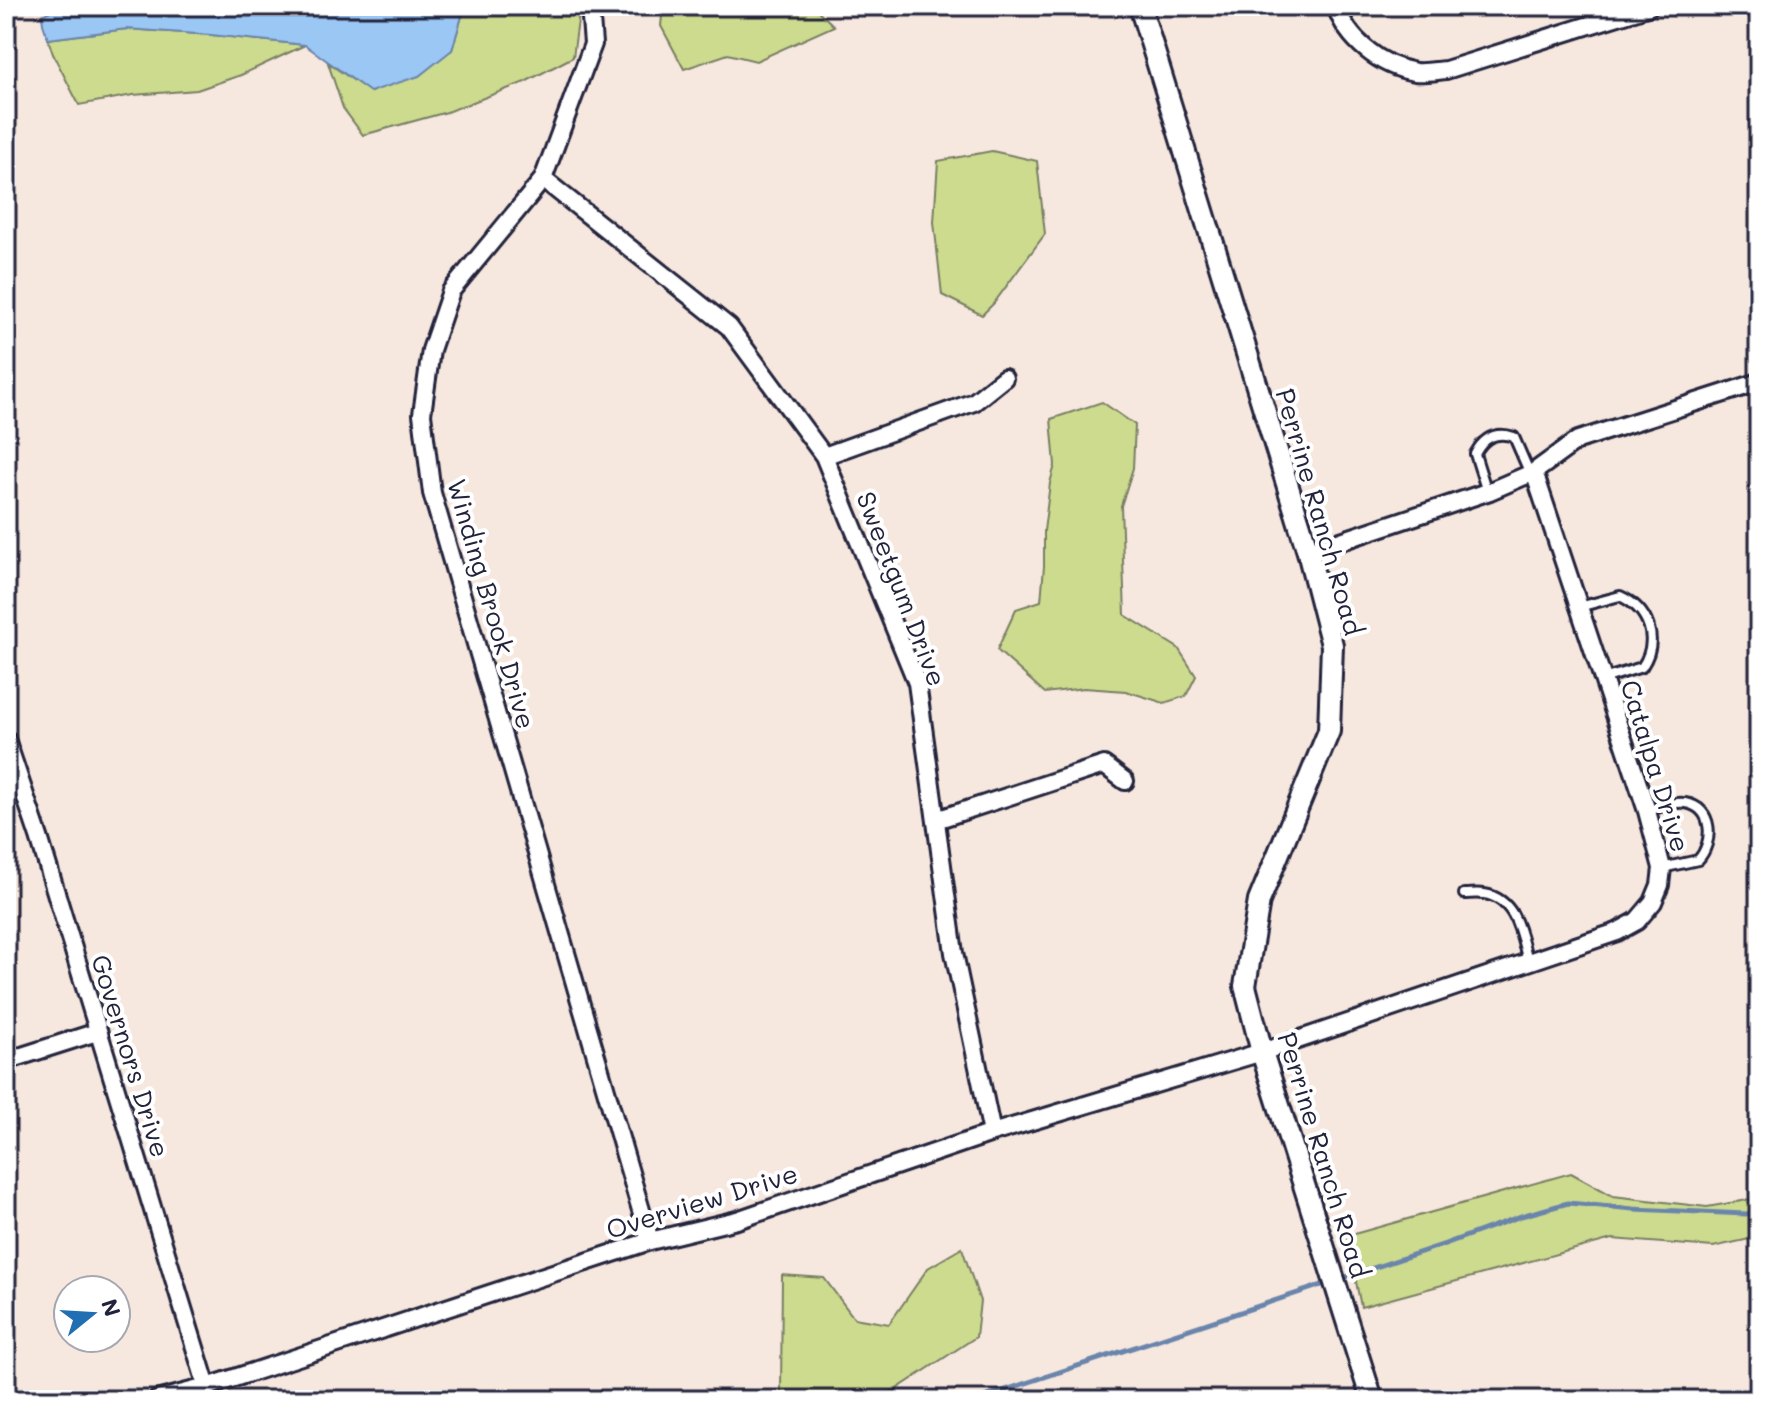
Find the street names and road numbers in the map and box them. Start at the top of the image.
street label: Perrine Ranch Road [1268,384,1371,639]
street label: Winding Brook Drive [440,475,544,733]
street label: Sweetgum Drive [849,487,955,691]
street label: Catalpa Drive [1614,676,1698,856]
street label: Governors Drive [84,950,178,1161]
street label: Perrine Ranch Road [1270,1028,1378,1282]
street label: Overview Drive [602,1156,802,1246]

